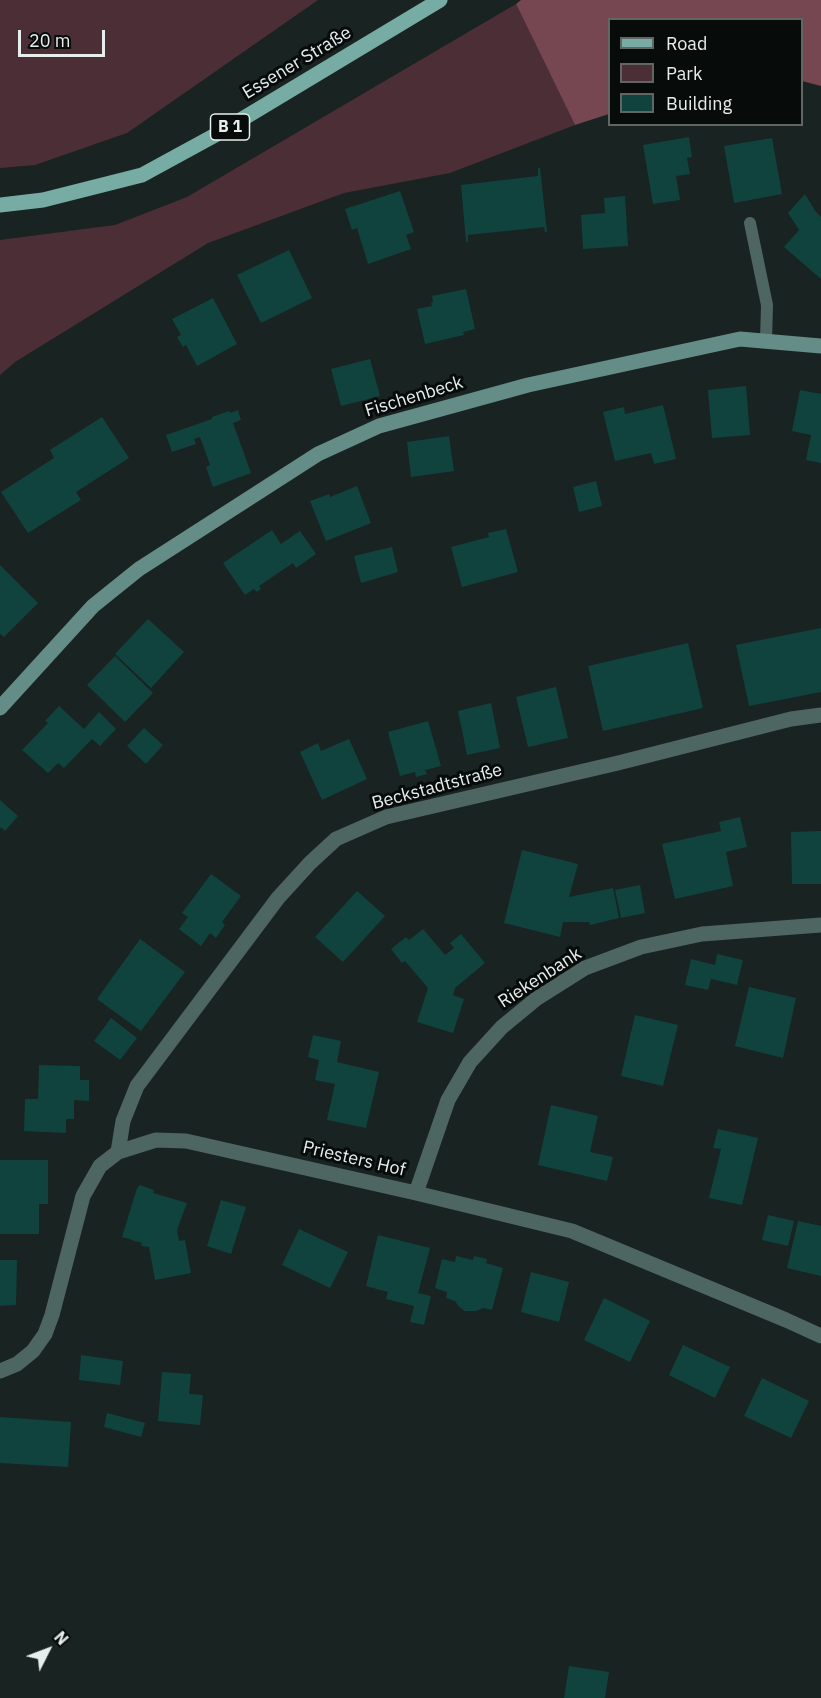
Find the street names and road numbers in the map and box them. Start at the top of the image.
street label: Essener Straße [239,22,355,104]
road number: B 1 [210,114,250,140]
street label: Fischenbeck [362,372,466,422]
street label: Beckstadtstraße [370,759,504,815]
street label: Riekenbank [494,943,586,1013]
street label: Priesters Hof [301,1137,407,1181]

